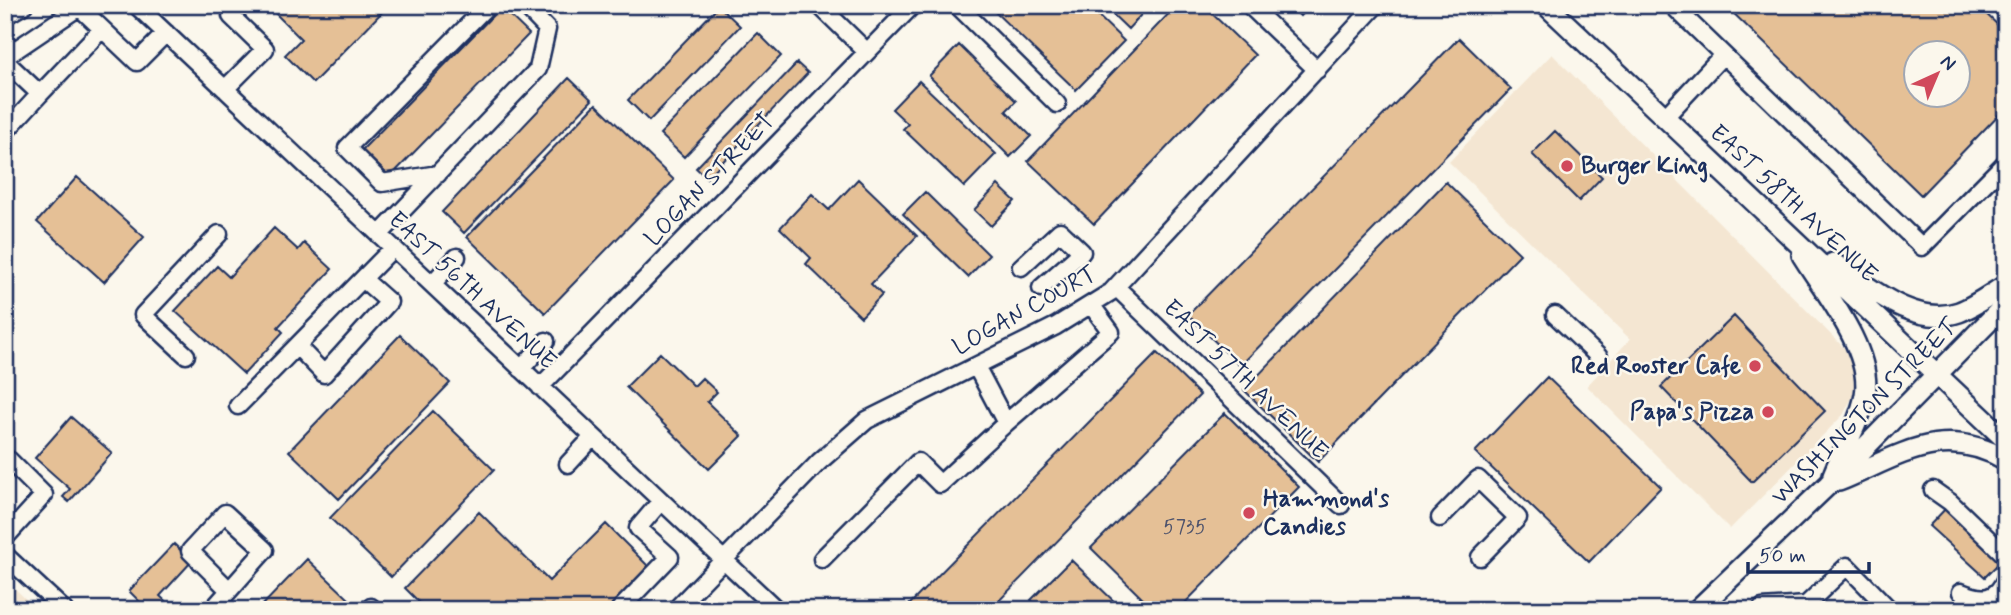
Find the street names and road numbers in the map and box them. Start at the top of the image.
street label: LOGAN STREET [638,106,782,254]
street label: EAST 58TH AVENUE [1702,118,1884,290]
street label: EAST 56TH AVENUE [381,205,563,377]
street label: LOGAN COURT [948,259,1102,363]
street label: EAST 57TH AVENUE [1156,293,1334,467]
street label: WASHINGTON STREET [1765,312,1965,512]

